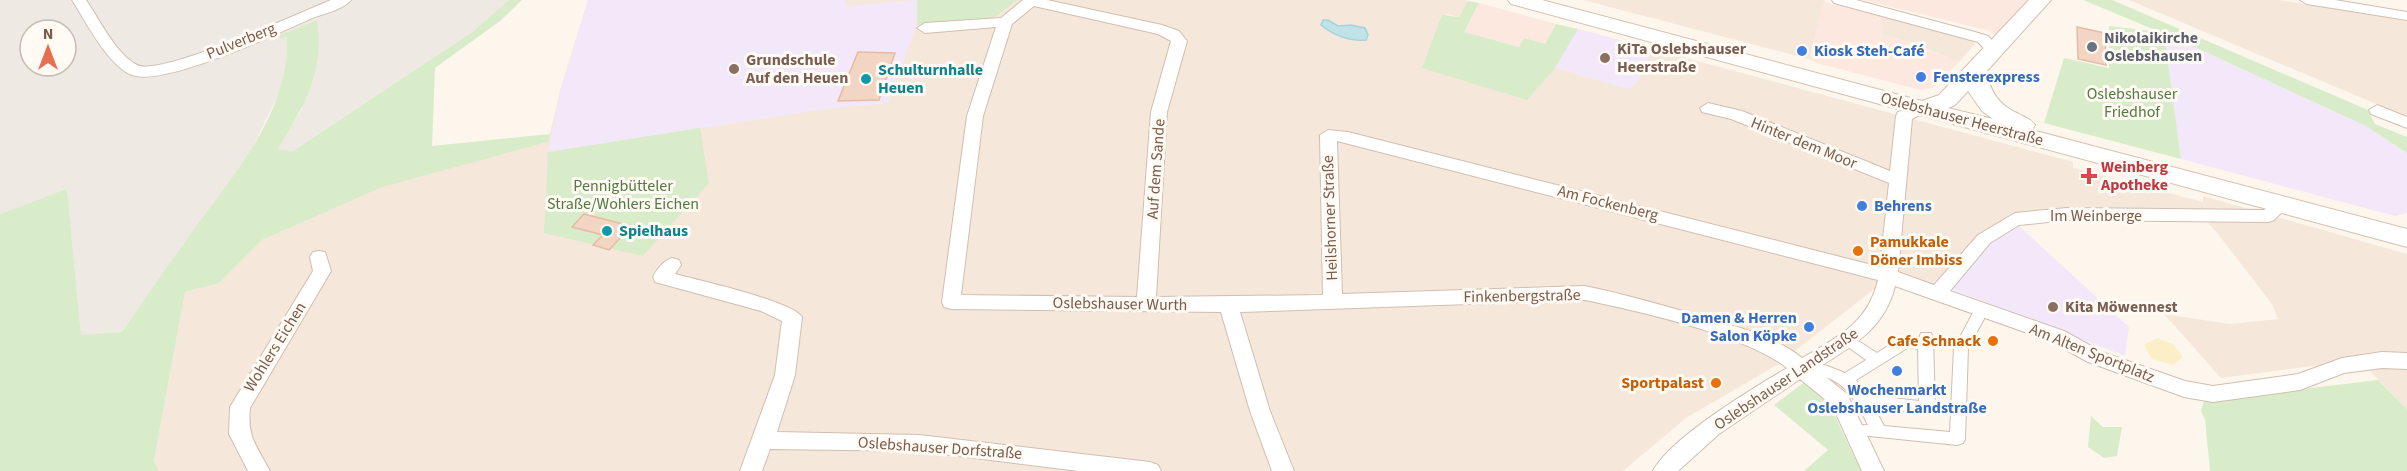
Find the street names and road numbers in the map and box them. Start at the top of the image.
street label: Pulverberg [203,17,279,65]
street label: Oslebshauser Heerstraße [1878,87,2046,151]
street label: Hinter dem Moor [1748,112,1861,174]
street label: Auf dem Sande [1142,118,1170,220]
street label: Heilshorner Straße [1317,155,1343,281]
street label: Am Fockenberg [1555,180,1661,226]
street label: Im Weinberge [2050,205,2142,227]
street label: Finkenbergstraße [1463,284,1581,308]
street label: Oslebshauser Wurth [1052,292,1188,316]
street label: Wohlers Eichen [239,298,311,396]
street label: Am Alten Sportplatz [2026,318,2158,388]
street label: Oslebshauser Landstraße [1710,322,1862,435]
street label: Oslebshauser Dorfstraße [857,431,1023,465]

